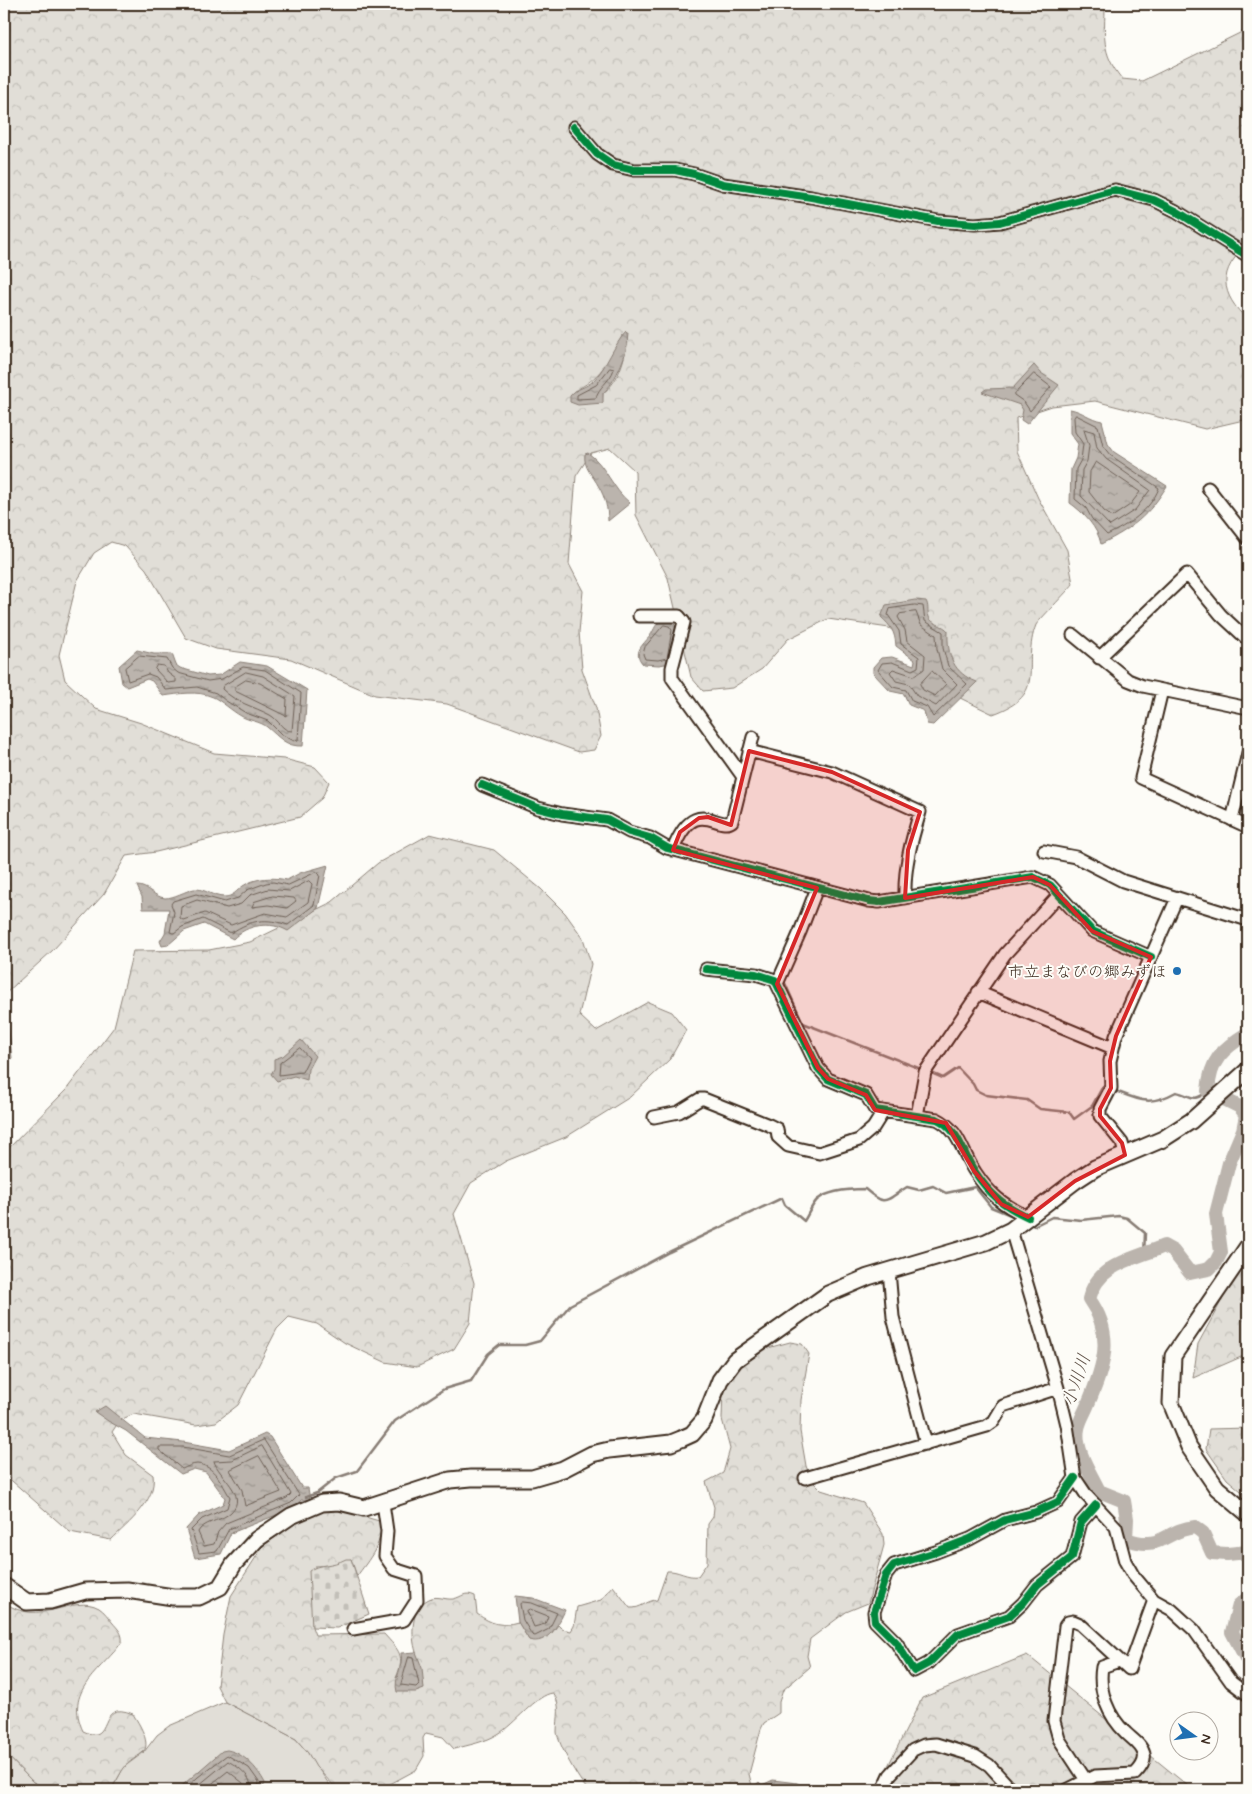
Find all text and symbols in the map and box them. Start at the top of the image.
place label: 市立まなびの郷みずほ [1008,962,1167,983]
marker: 市立まなびの郷みずほ [1171,965,1183,977]
water label: 小川川 [1057,1351,1097,1410]
north arrow [1170,1712,1220,1762]
text: N [1196,1732,1216,1746]

